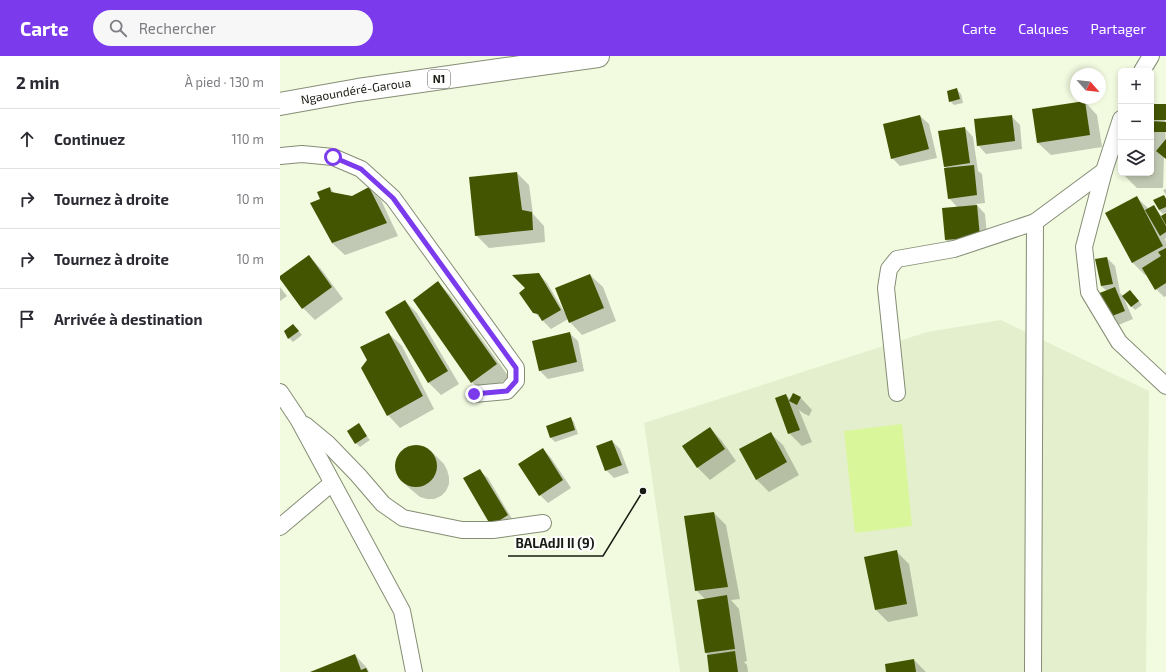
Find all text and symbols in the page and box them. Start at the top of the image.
search box [93,10,373,46]
text: Carte [20,17,69,40]
icon: search [107,17,129,39]
text: Rechercher [139,19,216,37]
text: Carte [962,20,996,37]
text: Calques [1018,20,1069,37]
text: Partager [1091,20,1146,37]
north arrow [1070,68,1106,104]
map controls [1118,68,1154,176]
button: + [1118,68,1154,104]
road number: N1 [428,70,450,88]
text: 2 min [16,72,59,92]
text: À pied · 130 m [185,74,264,90]
street label: Ngaoundéré-Garoua [300,75,412,106]
button: − [1118,104,1154,140]
icon: ahead [16,128,38,150]
text: Continuez [54,130,125,148]
text: 110 m [232,131,264,147]
button: layers [1118,140,1154,176]
route start [324,148,342,166]
icon: right [16,188,38,210]
text: Tournez à droite [54,190,169,208]
text: 10 m [237,191,264,207]
icon: right [16,248,38,270]
text: Tournez à droite [54,250,169,268]
text: 10 m [237,251,264,267]
icon: arrive [16,308,38,330]
text: Arrivée à destination [54,310,202,328]
route end [465,385,483,403]
callout: BALAdJI II (9) [508,531,603,556]
text: BALAdJI II (9) [515,535,595,551]

